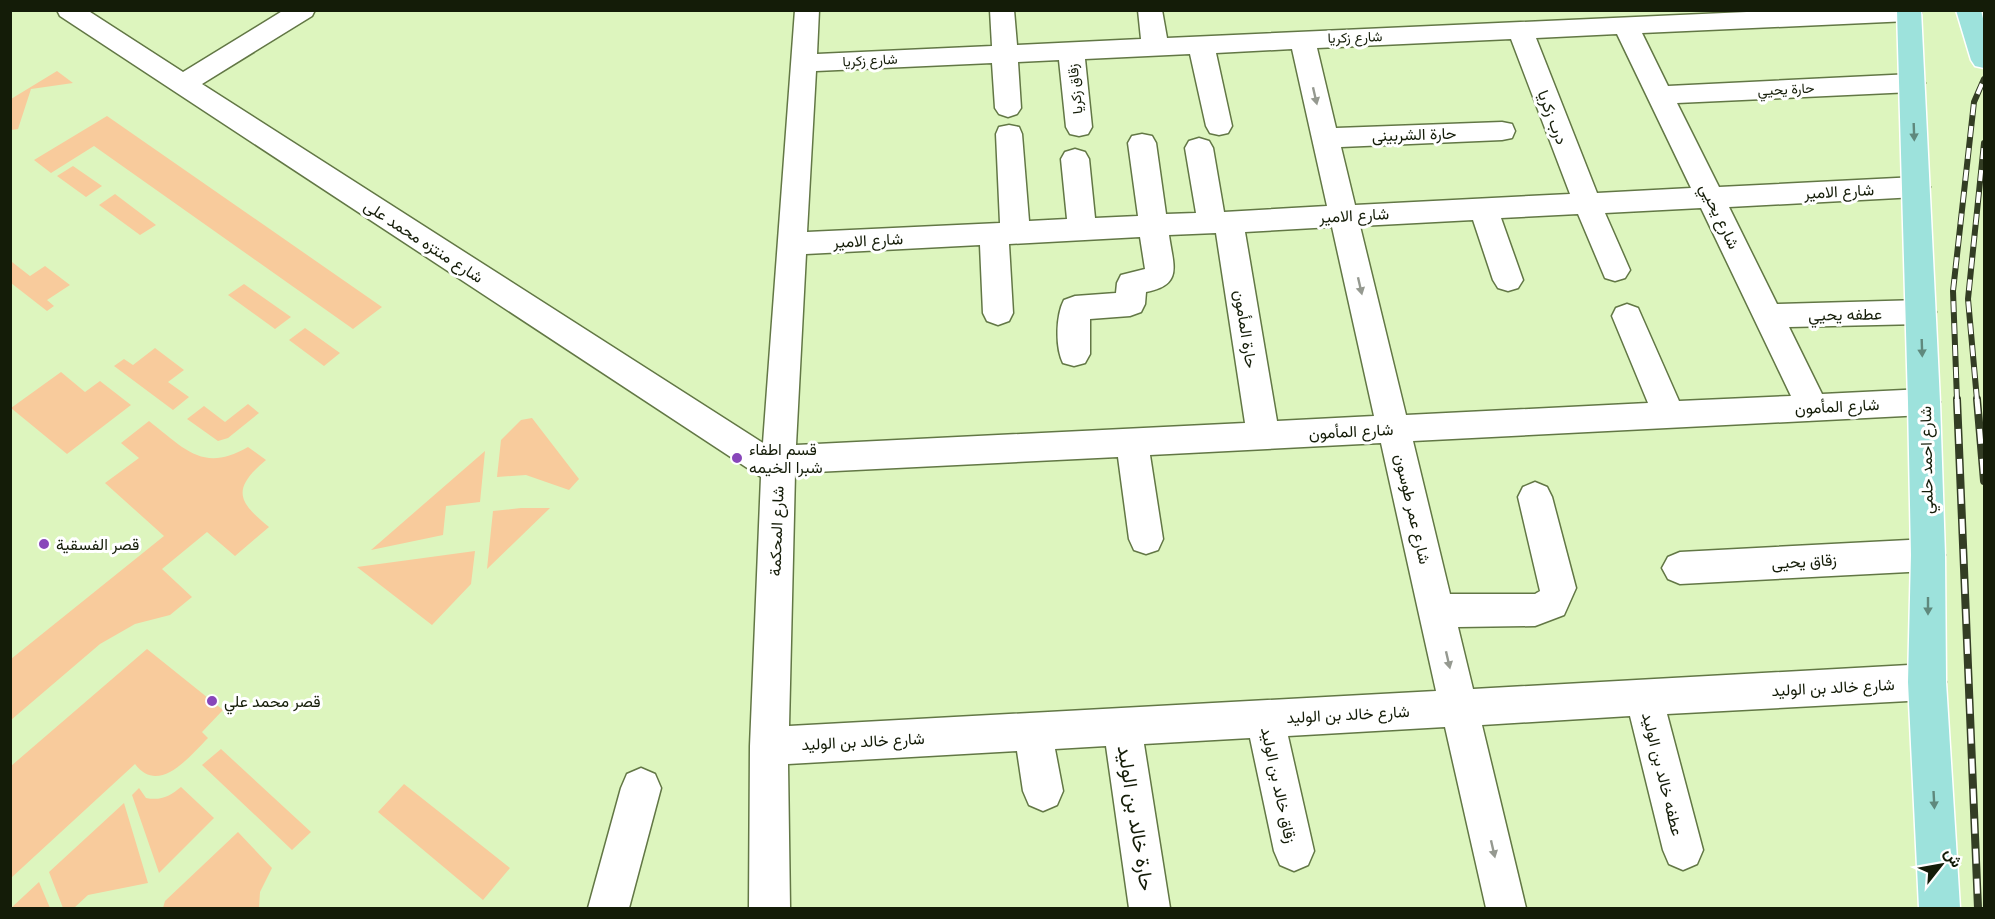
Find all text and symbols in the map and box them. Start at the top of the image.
street label: شارع زكريا [1327,27,1383,49]
street label: شارع زكريا [842,50,898,72]
street label: زقاق زكريا [1063,63,1087,115]
street label: حارة يحيي [1757,79,1815,102]
one-way arrow [1311,87,1321,105]
street label: درب زكريا [1533,87,1572,147]
one-way arrow [1909,122,1918,141]
street label: حارة الشربينى [1371,124,1457,146]
street label: شارع يحيي [1692,180,1744,254]
street label: شارع الامير [1802,180,1875,205]
street label: شارع منتزه محمد على [360,196,487,289]
street label: شارع الامير [1317,204,1390,229]
street label: شارع الامير [831,229,904,254]
one-way arrow [1356,277,1366,295]
street label: حارة المأمون [1229,289,1261,370]
street label: عطفه يحيي [1808,304,1882,329]
one-way arrow [1918,338,1927,357]
street label: شارع المأمون [1794,395,1880,420]
street label: شارع احمد حلمي [1916,406,1941,514]
street label: شارع المأمون [1308,420,1394,445]
place label: قسم اطفاء شبرا الخيمه [749,440,823,478]
marker: قسم اطفاء شبرا الخيمه [730,451,744,465]
street label: شارع عمر طوسون [1389,452,1434,566]
street label: شارع المحكمة [765,486,790,577]
place label: قصر الفسقية [56,535,139,555]
marker: قصر الفسقية [37,537,51,551]
street label: زقاق يحيى [1771,550,1837,574]
one-way arrow [1923,596,1933,615]
one-way arrow [1444,650,1453,669]
street label: شارع خالد بن الوليد [1771,675,1895,702]
place label: قصر محمد علي [224,692,321,715]
marker: قصر محمد علي [205,694,219,708]
street label: شارع خالد بن الوليد [1286,702,1410,729]
street label: عطفه خالد بن الوليد [1637,710,1687,838]
street label: زقاق خالد بن الوليد [1256,725,1300,845]
street label: شارع خالد بن الوليد [801,729,925,756]
street label: حارة خالد بن الوليد [1112,743,1159,893]
one-way arrow [1929,791,1938,810]
north arrow [1911,835,1971,895]
one-way arrow [1488,840,1498,859]
text: ش [1940,844,1967,871]

